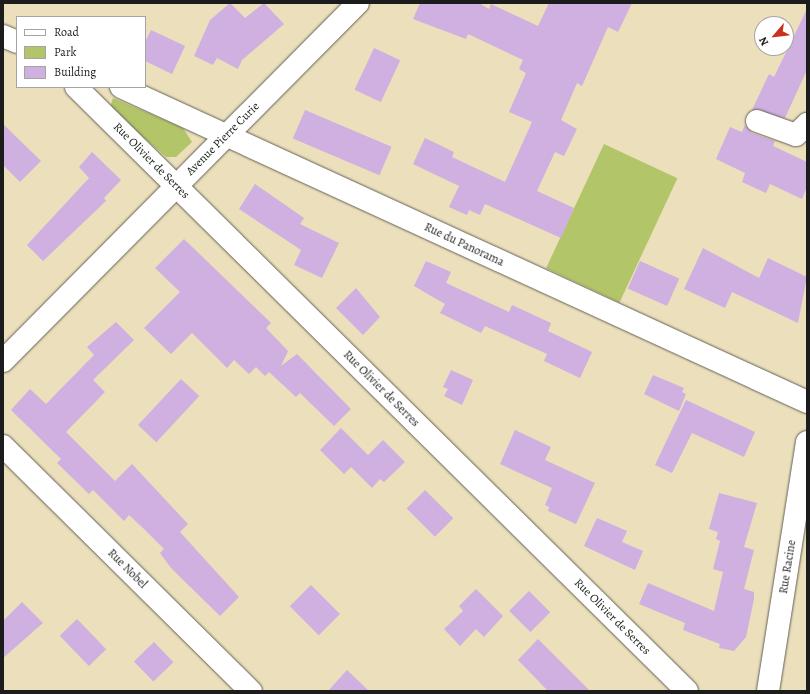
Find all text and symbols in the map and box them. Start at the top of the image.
legend [16,16,146,88]
north arrow [754,16,794,56]
text: Road [54,24,79,40]
text: N [755,34,772,48]
text: Park [54,44,77,60]
text: Building [54,64,96,80]
street label: Avenue Pierre Curie [183,99,263,179]
street label: Rue Olivier de Serres [110,120,192,202]
street label: Rue du Panorama [422,220,506,270]
street label: Rue Olivier de Serres [340,348,422,430]
street label: Rue Racine [777,539,799,595]
street label: Rue Nobel [104,546,150,592]
street label: Rue Olivier de Serres [571,576,653,658]

